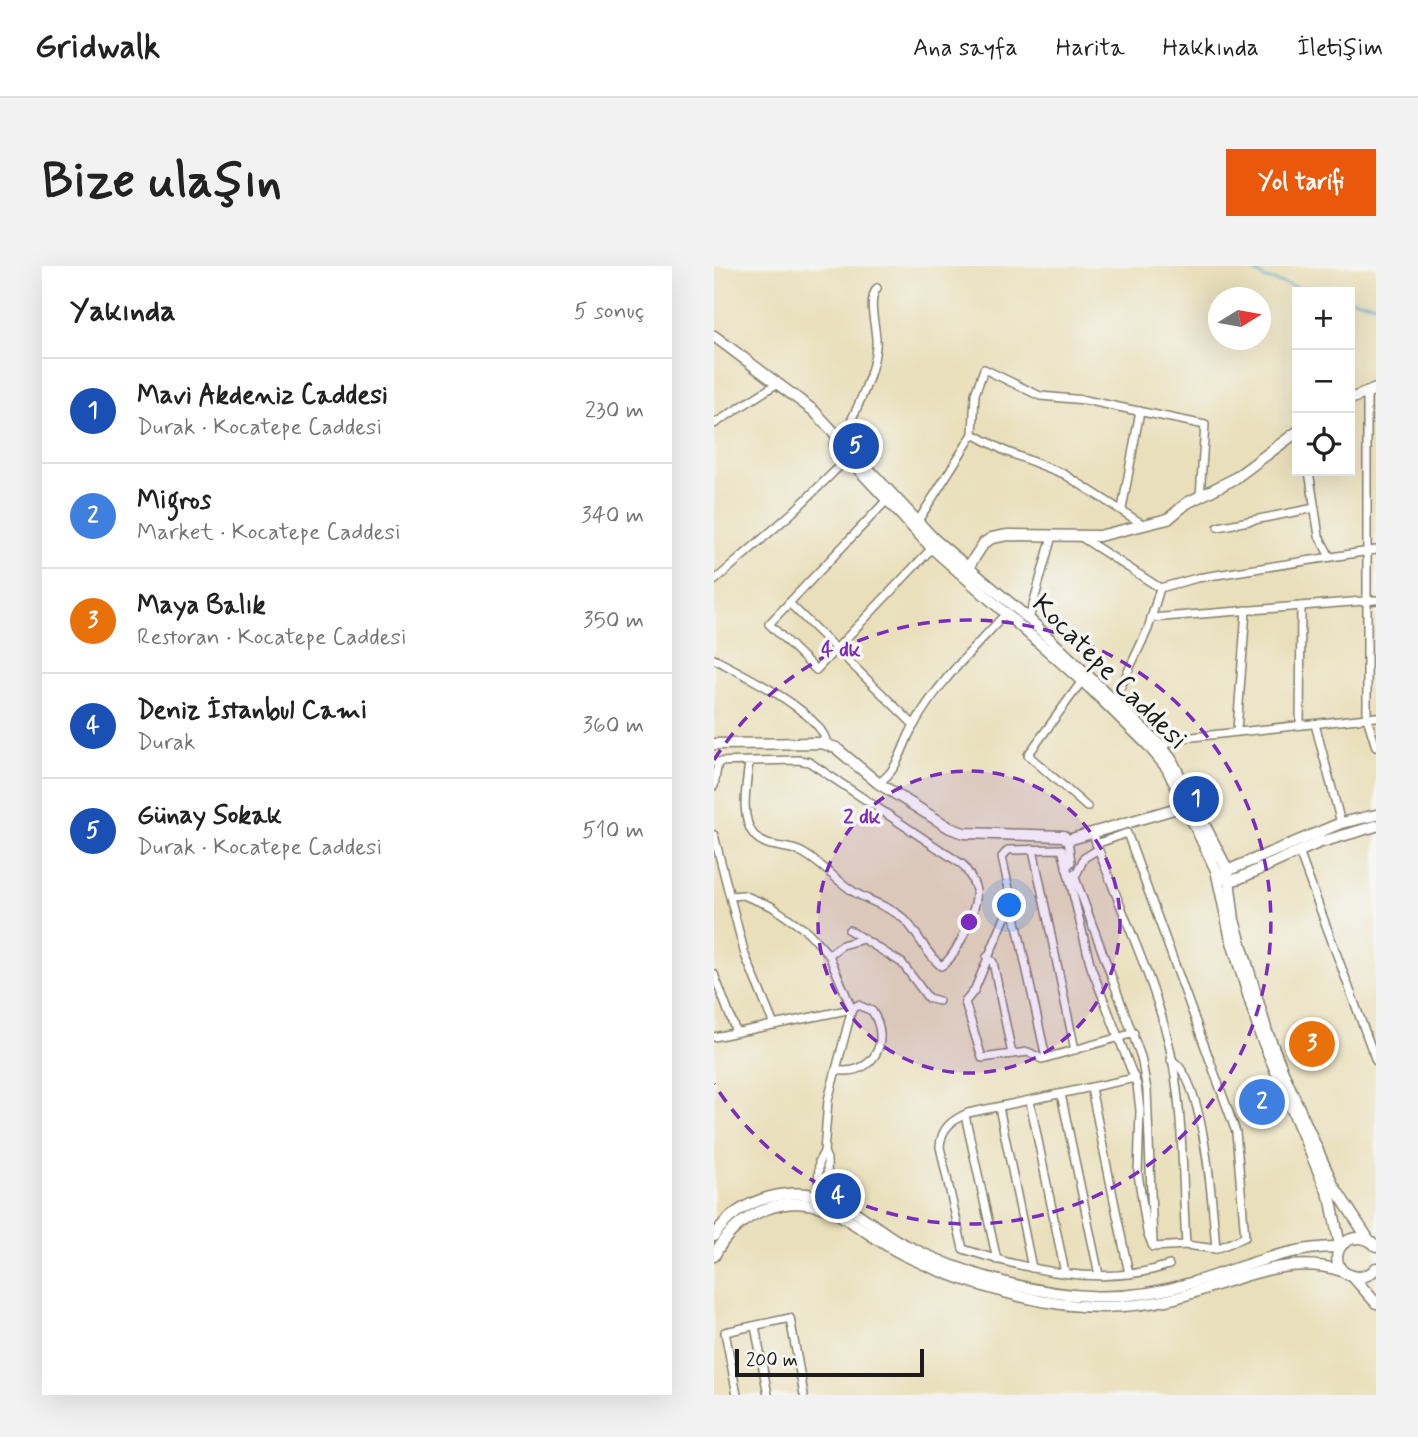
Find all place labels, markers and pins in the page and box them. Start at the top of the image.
pin: 5 [833,420,879,472]
pin: 1 [1173,773,1219,825]
centre of rings [957,910,981,934]
pin: 3 [1289,1018,1335,1070]
pin: 2 [1239,1076,1285,1128]
pin: 4 [815,1170,861,1222]

